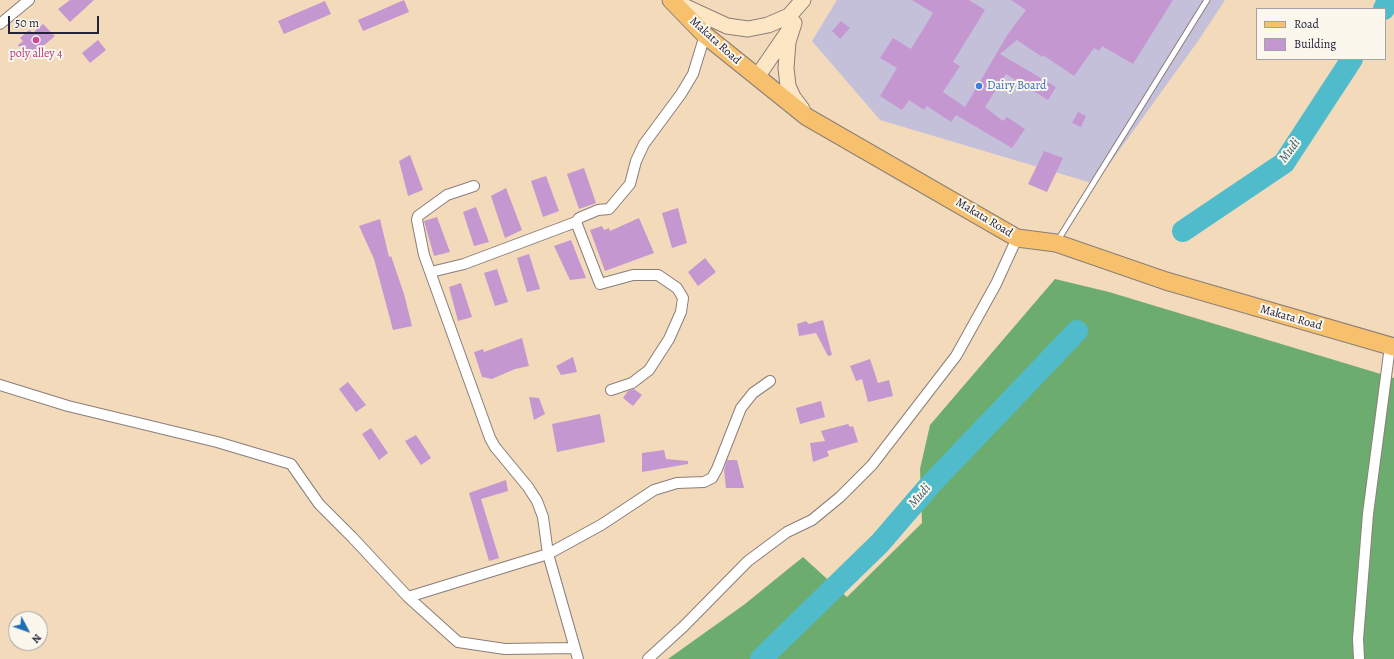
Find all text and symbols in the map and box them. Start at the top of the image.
scale bar [10,8,101,34]
legend [1256,8,1386,60]
street label: Makata Road [686,14,744,68]
text: 50 m [15,15,39,31]
text: Road [1294,16,1319,32]
marker: poly alley 4 [31,35,41,45]
text: Building [1294,36,1336,52]
place label: poly alley 4 [10,47,62,61]
place label: Dairy Board [987,79,1046,93]
marker: Dairy Board [974,81,984,91]
water label: Mudi [1276,136,1304,166]
street label: Makata Road [953,195,1015,241]
street label: Makata Road [1258,302,1324,334]
water label: Mudi [906,481,934,511]
north arrow [8,611,48,651]
text: N [28,631,45,646]

